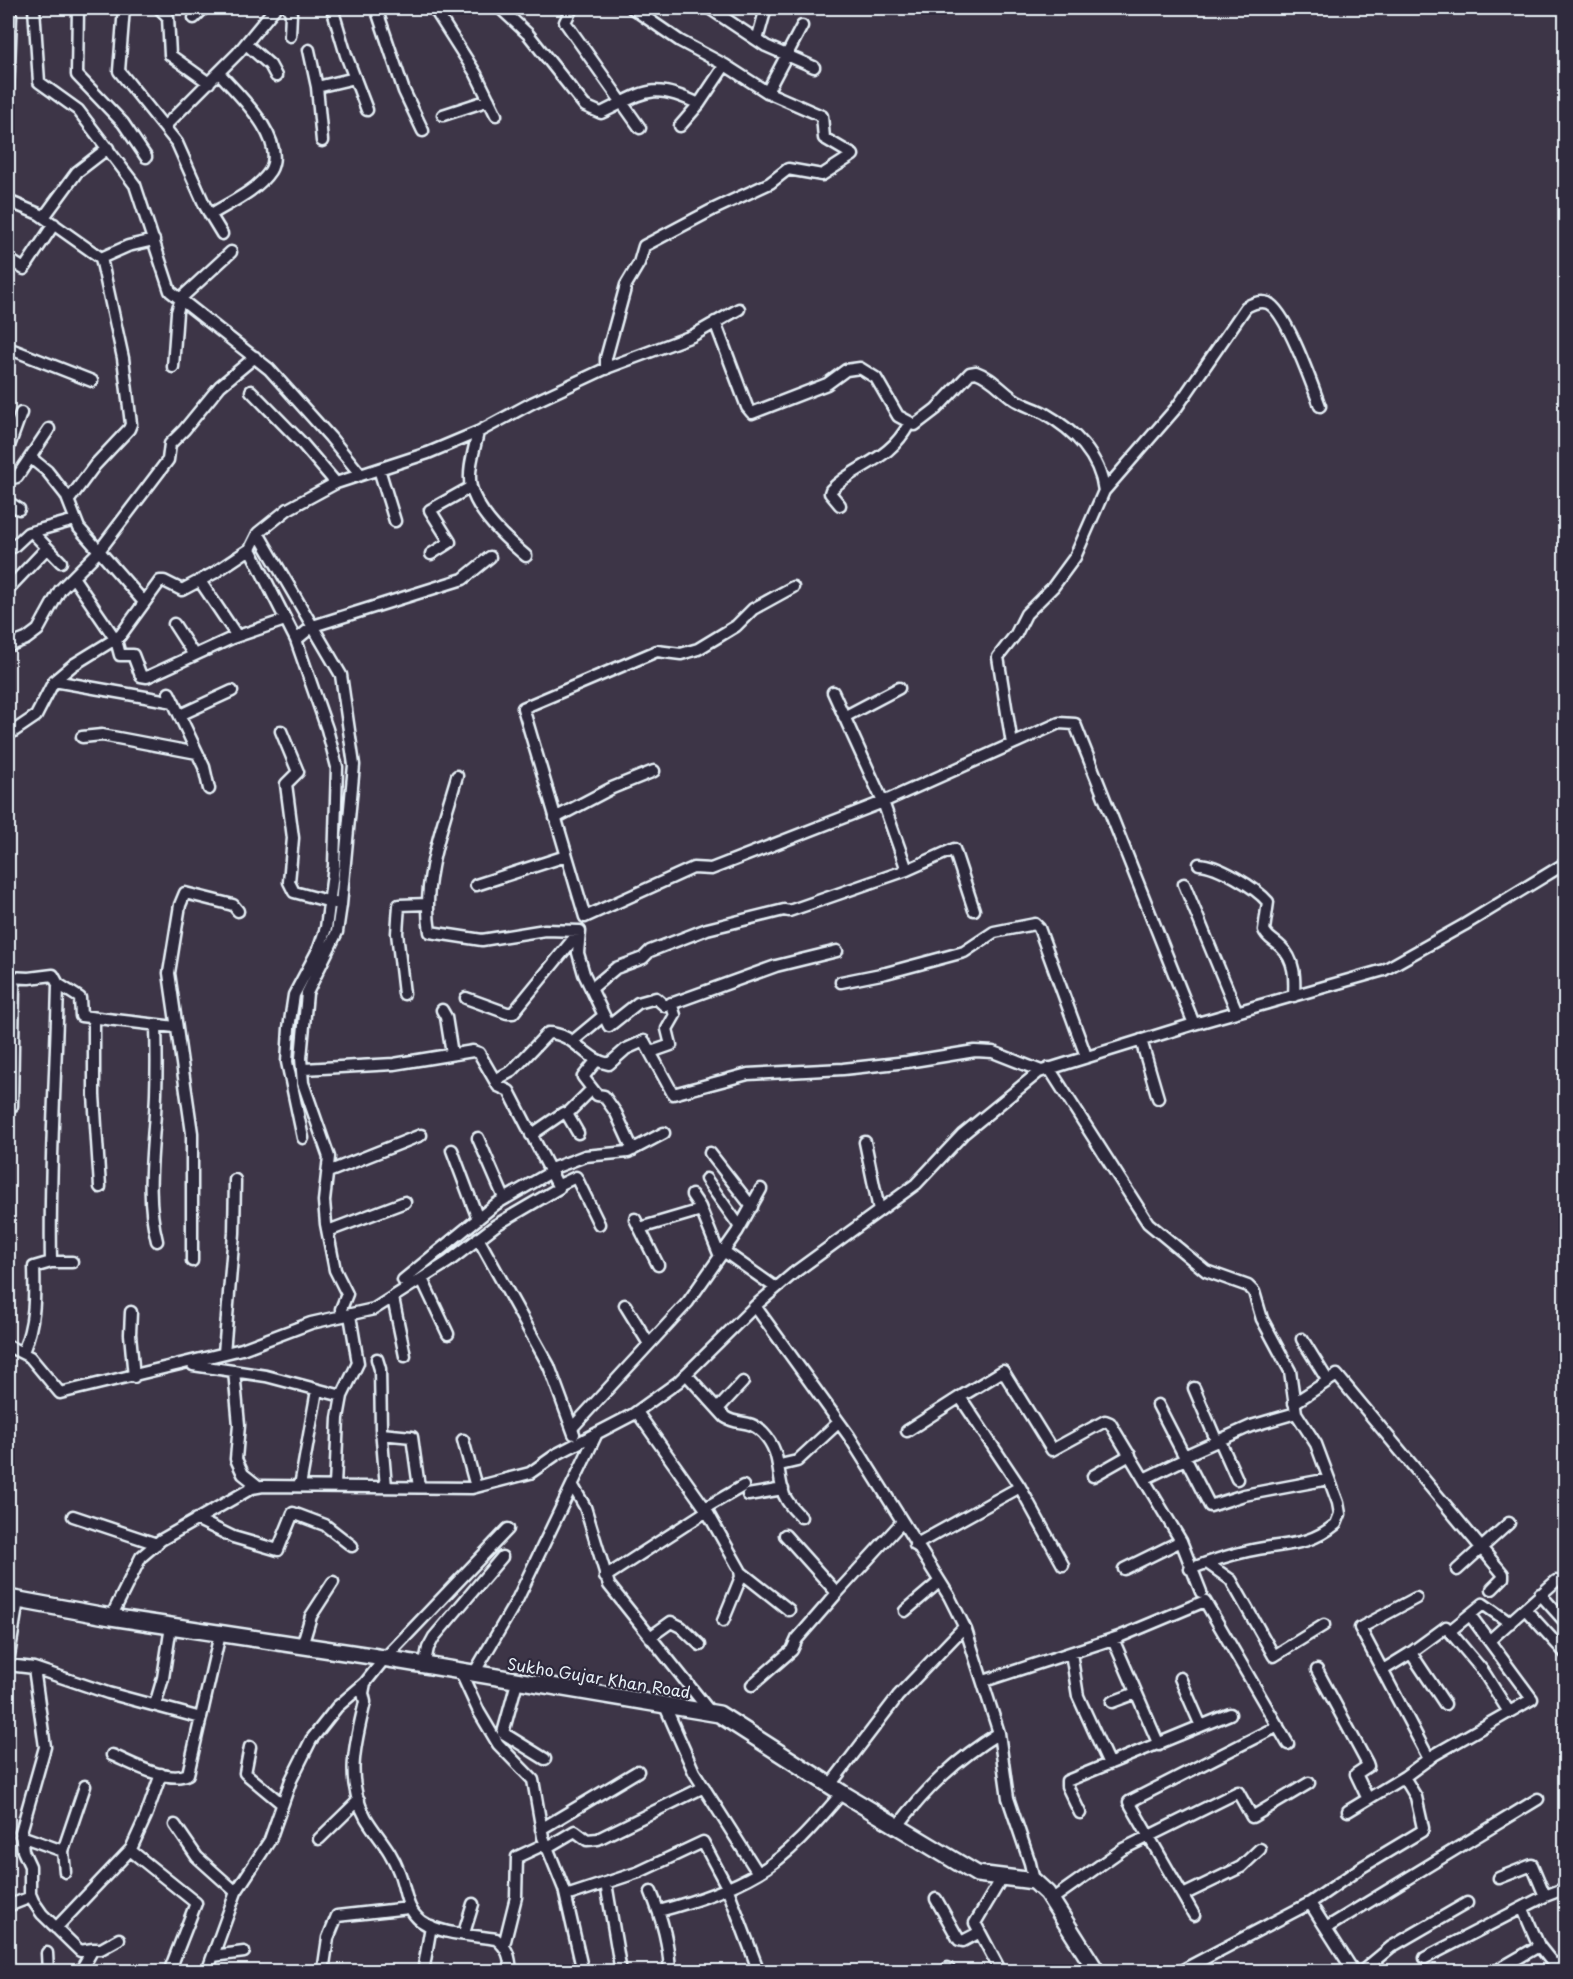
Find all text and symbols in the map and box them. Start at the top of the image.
street label: Sukho Gujar Khan Road [506,1651,692,1703]

